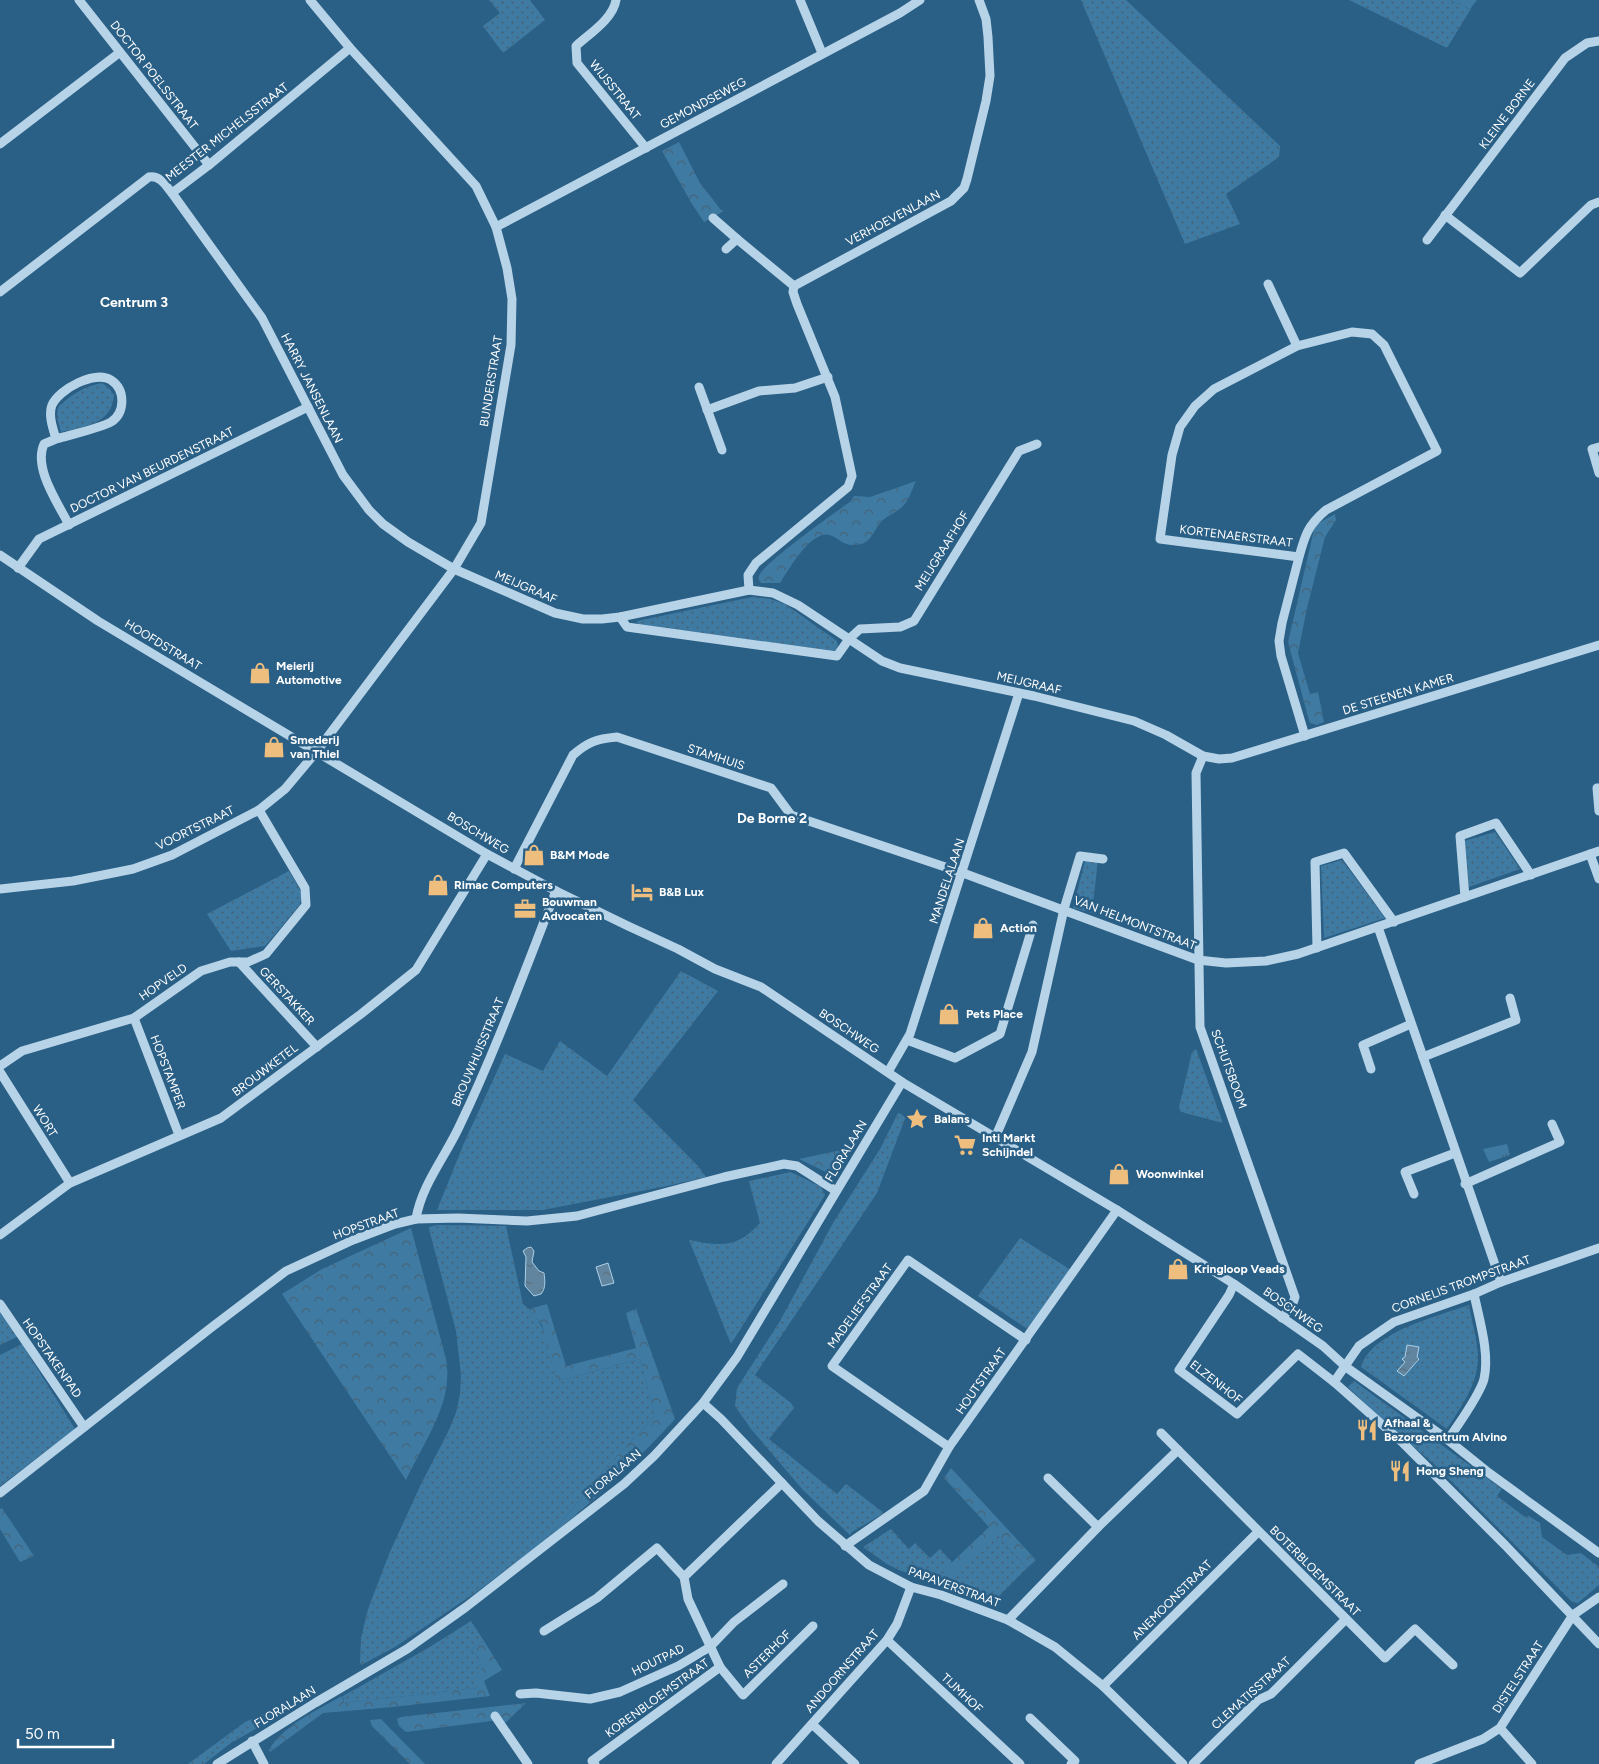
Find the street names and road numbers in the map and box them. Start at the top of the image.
street label: DOCTOR POELSSTRAAT [107,18,201,132]
street label: WIJSSTRAAT [587,57,644,123]
street label: GEMONDSEWEG [658,74,748,132]
street label: KLEINE BORNE [1476,76,1538,152]
street label: MEESTER MICHELSSTRAAT [163,79,291,184]
street label: VERHOEVENLAAN [843,187,943,249]
street label: HARRY JANSENLAAN [278,331,346,445]
street label: BUNDERSTRAAT [477,334,505,428]
street label: DOCTOR VAN BEURDENSTRAAT [68,424,236,516]
street label: MEIJGRAAFHOF [912,508,972,593]
street label: KORTENAERSTRAAT [1179,522,1294,550]
street label: MEIJGRAAF [493,568,560,607]
street label: HOOFDSTRAAT [122,617,204,674]
street label: MEIJGRAAF [995,669,1063,697]
street label: DE STEENEN KAMER [1341,670,1455,718]
street label: STAMHUIS [686,741,746,773]
street label: VOORTSTRAAT [154,803,237,853]
street label: BOSCHWEG [445,809,511,857]
street label: MANDELALAAN [927,836,967,926]
street label: VAN HELMONTSTRAAT [1072,893,1199,953]
street label: HOPVELD [136,960,190,1004]
street label: GERSTAKKER [257,964,317,1028]
street label: BROUWHUISSTRAAT [449,995,507,1108]
street label: BOSCHWEG [816,1006,882,1056]
street label: SCHUTSBOOM [1208,1027,1250,1111]
street label: HOPSTAMPER [147,1033,189,1111]
street label: BROUWKETEL [229,1040,301,1099]
street label: WORT [30,1102,60,1140]
street label: FLORALAAN [822,1118,870,1184]
street label: HOPSTRAAT [331,1205,401,1242]
street label: CORNELIS TROMPSTRAAT [1390,1252,1533,1316]
street label: MADELIEFSTRAAT [825,1261,896,1351]
street label: BOSCHWEG [1261,1284,1325,1336]
street label: HOPSTAKENPAD [19,1316,85,1400]
street label: HOUTSTRAAT [953,1345,1009,1417]
street label: ELZENHOF [1187,1357,1245,1407]
street label: FLORALAAN [582,1446,644,1502]
street label: BOTERBLOEMSTRAAT [1267,1523,1363,1619]
street label: ANEMOONSTRAAT [1129,1557,1215,1643]
street label: PAPAVERSTRAAT [906,1564,1002,1610]
street label: ANDOORNSTRAAT [802,1626,882,1715]
street label: ASTERHOF [740,1627,794,1681]
street label: DISTELSTRAAT [1490,1638,1547,1716]
street label: HOUTPAD [629,1641,687,1679]
street label: CLEMATISSTRAAT [1209,1654,1294,1732]
street label: KORENBLOEMSTRAAT [602,1655,712,1740]
street label: TIJMHOF [939,1670,986,1716]
street label: FLORALAAN [252,1683,318,1731]

